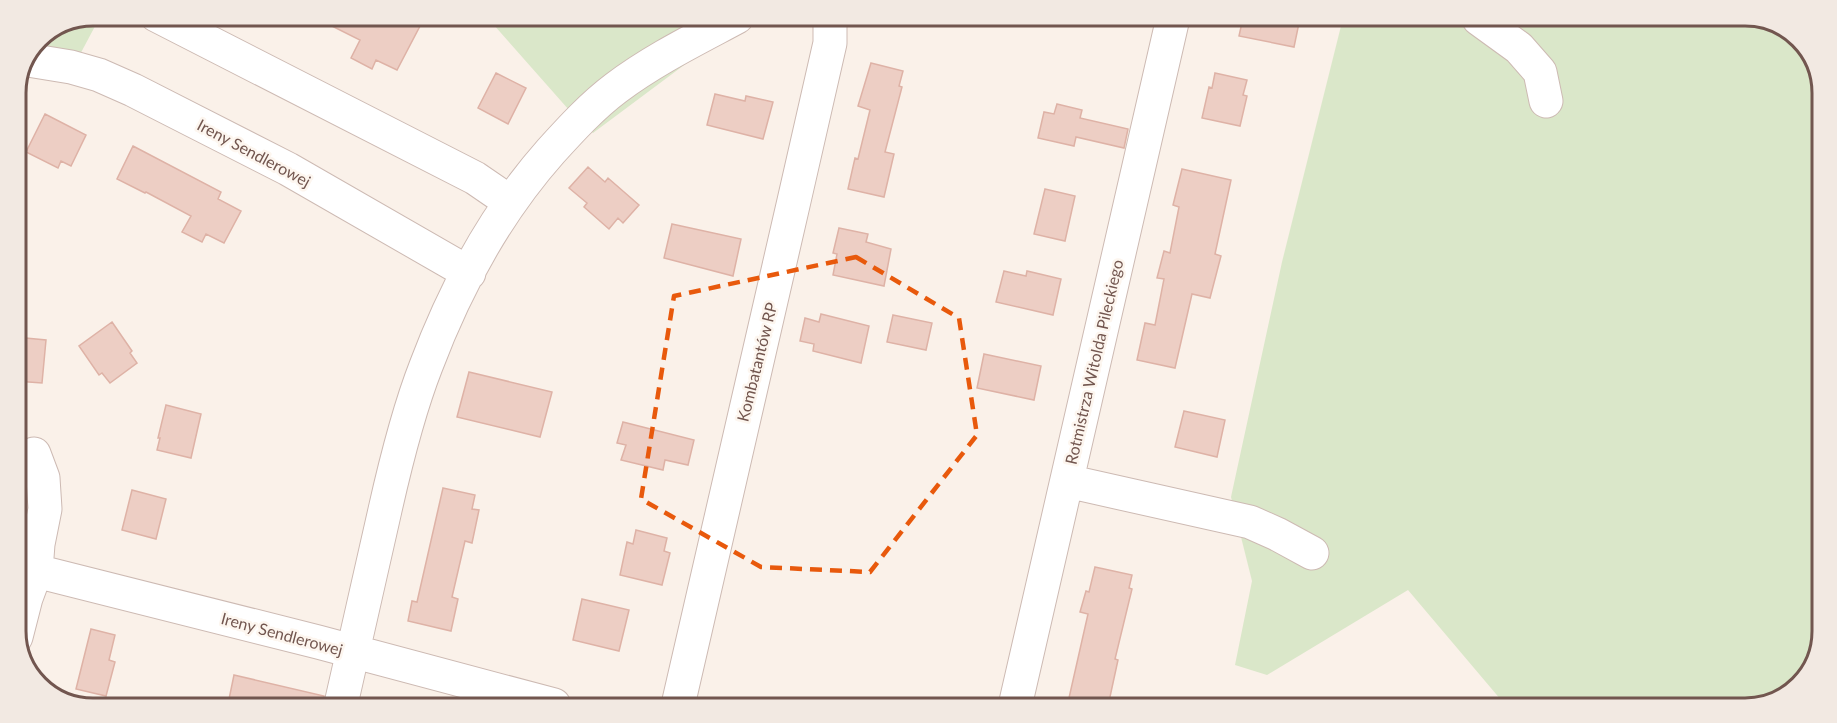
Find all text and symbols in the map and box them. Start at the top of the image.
street label: Ireny Sendlerowej [194,115,314,190]
street label: Rotmistrza Witolda Pileckiego [1061,258,1126,466]
street label: Kombatantów RP [733,300,781,423]
street label: Ireny Sendlerowej [219,608,345,659]

